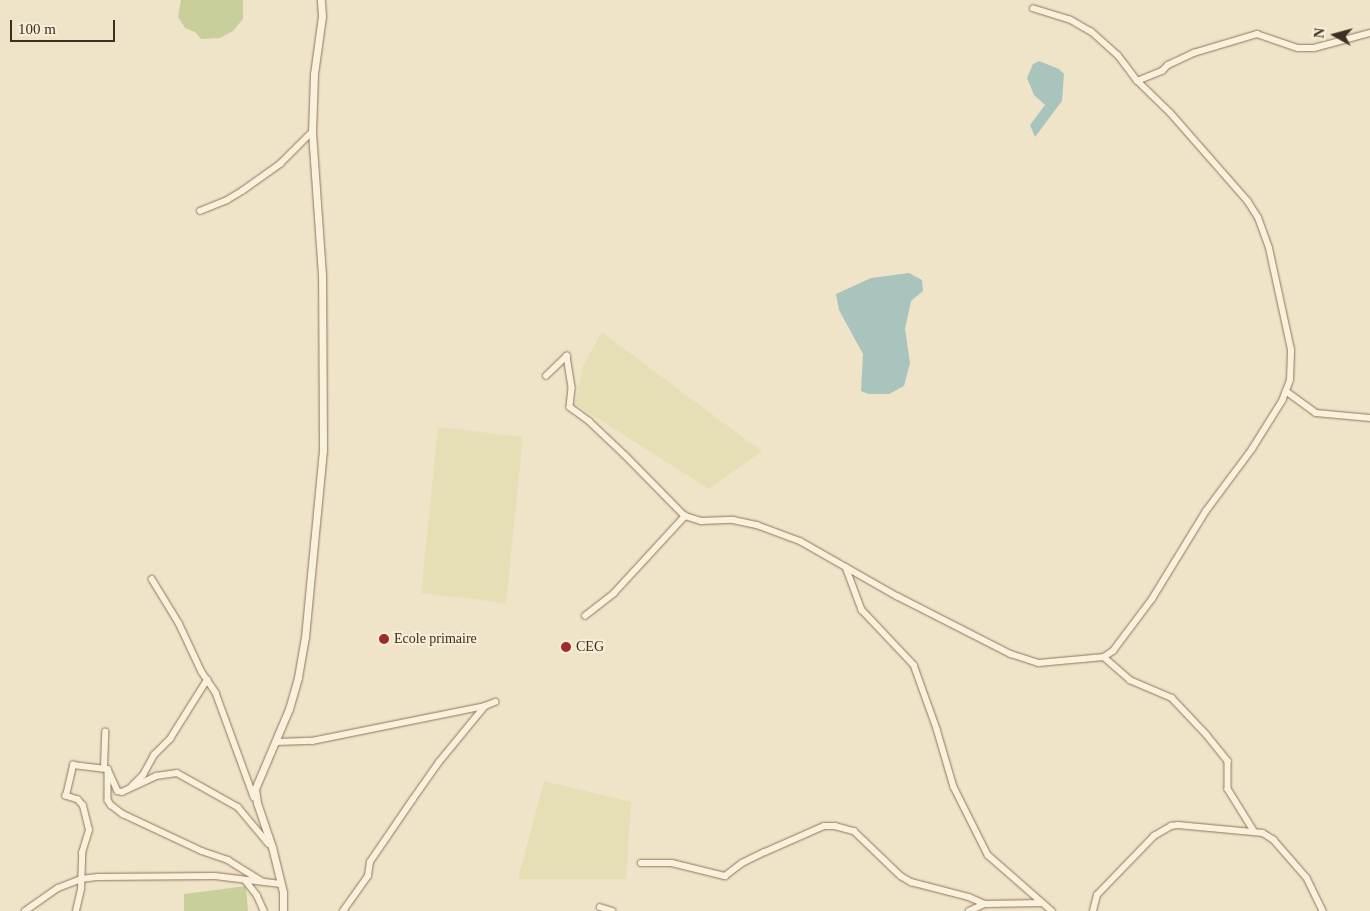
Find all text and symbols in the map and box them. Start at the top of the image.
scale bar [12,10,118,42]
north arrow [1310,10,1360,60]
text: 100 m [18,21,56,37]
text: N [1312,27,1328,39]
place label: Ecole primaire [394,631,477,647]
marker: Ecole primaire [378,633,390,645]
place label: CEG [576,639,604,655]
marker: CEG [560,641,572,653]

